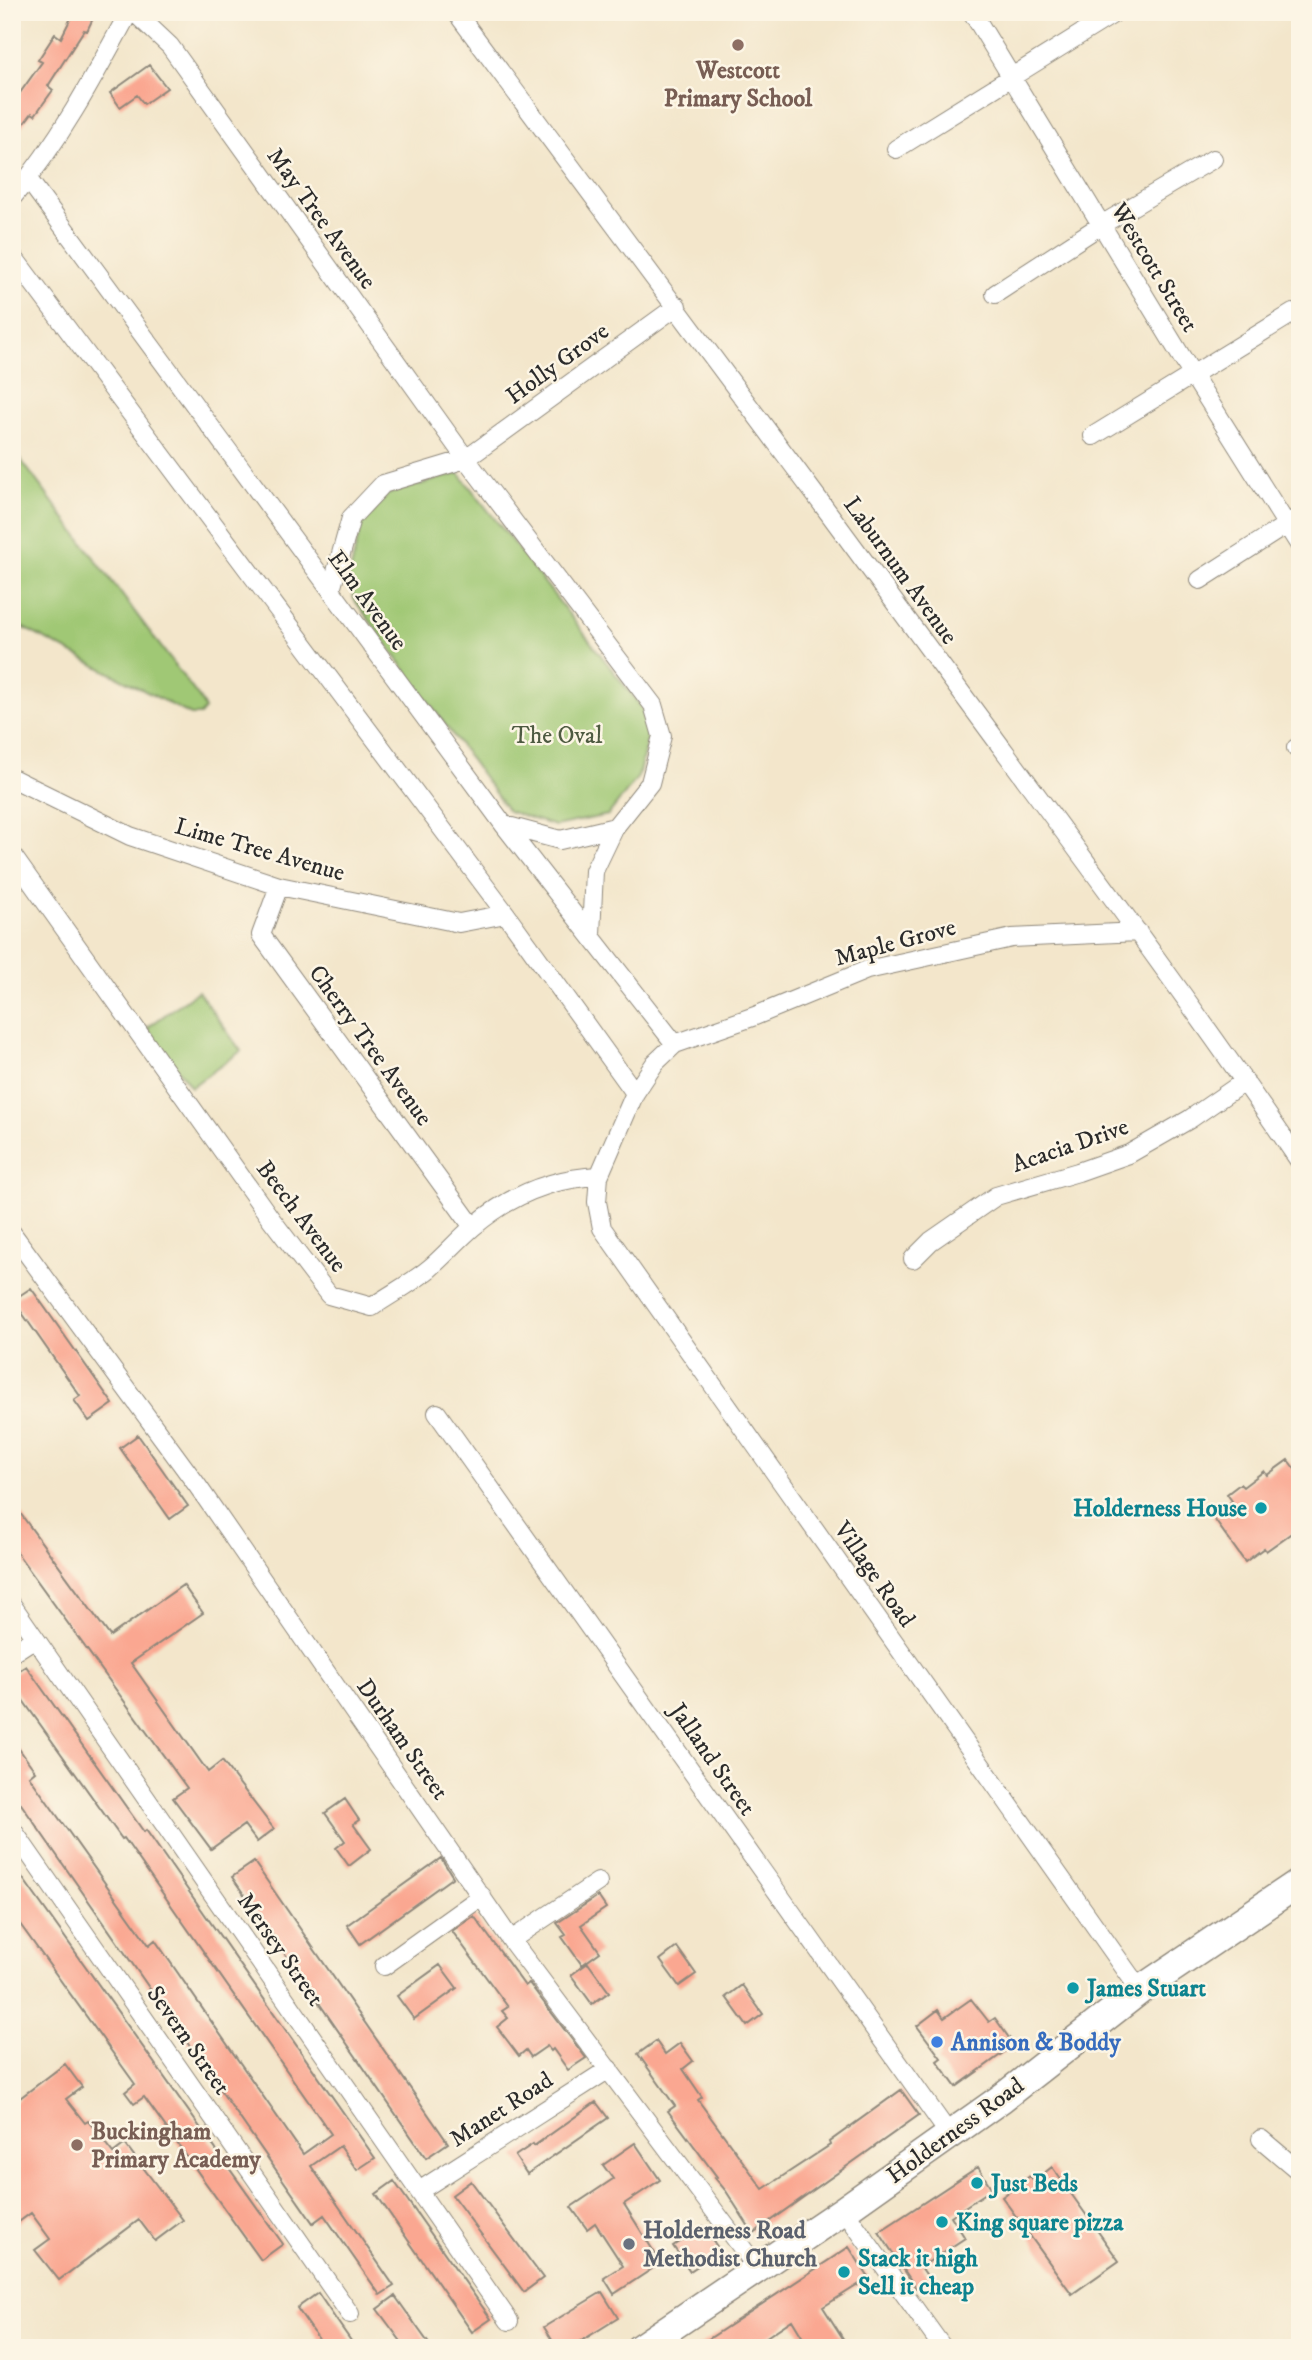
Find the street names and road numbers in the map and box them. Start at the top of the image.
street label: May Tree Avenue [260,142,383,295]
street label: Westcott Street [1103,196,1205,338]
street label: Holly Grove [500,316,615,411]
street label: Laburnum Avenue [836,491,964,651]
street label: Elm Avenue [321,545,414,657]
street label: Lime Tree Avenue [171,811,348,889]
street label: Maple Grove [831,912,959,974]
street label: Cherry Tree Avenue [302,959,439,1132]
street label: Acacia Drive [1008,1112,1133,1180]
street label: Beech Avenue [249,1155,353,1279]
street label: Village Road [826,1515,922,1633]
street label: Durham Street [349,1673,455,1806]
street label: Jalland Street [661,1696,762,1822]
street label: Mersey Street [230,1887,330,2012]
street label: Severn Street [140,1980,237,2101]
street label: Manet Road [444,2065,559,2154]
street label: Holderness Road [881,2071,1030,2191]

